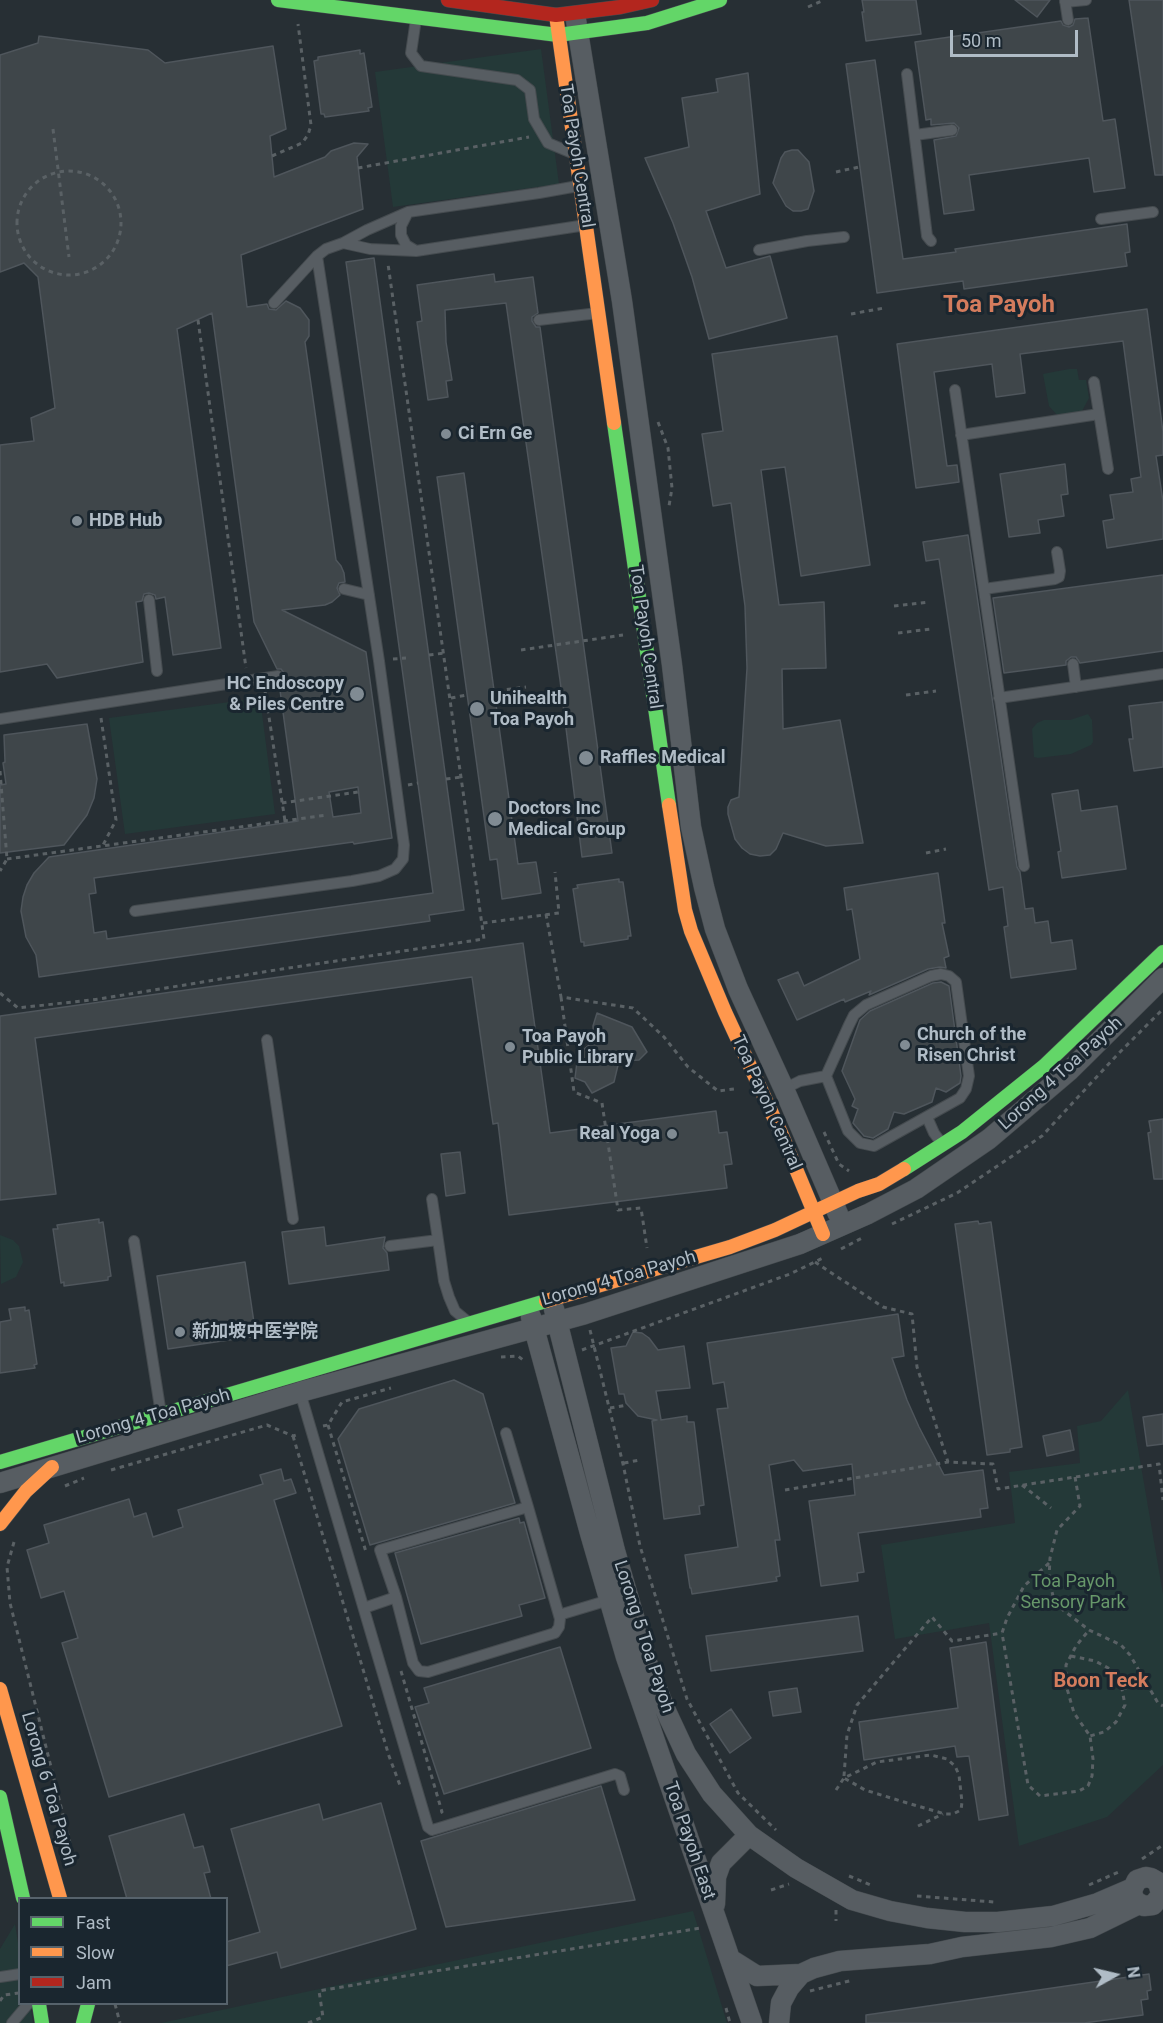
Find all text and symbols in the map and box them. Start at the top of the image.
scale bar [953,18,1080,56]
text: 50 m [961,30,1001,51]
street label: Toa Payoh Central [554,83,598,229]
district label: Toa Payoh [943,292,1055,320]
place label: Ci Ern Ge [458,423,532,445]
marker: Ci Ern Ge [439,427,453,441]
place label: HDB Hub [89,510,162,532]
marker: HDB Hub [70,514,84,528]
street label: Toa Payoh Central [624,564,666,710]
place label: HC Endoscopy & Piles Centre [227,673,344,716]
marker: HC Endoscopy & Piles Centre [348,685,366,703]
place label: Unihealth Toa Payoh [490,688,574,730]
marker: Unihealth Toa Payoh [468,700,486,718]
place label: Raffles Medical [600,747,725,769]
marker: Raffles Medical [577,749,595,767]
place label: Doctors Inc Medical Group [508,798,626,840]
marker: Doctors Inc Medical Group [486,810,504,828]
street label: Lorong 4 Toa Payoh [995,1013,1127,1135]
place label: Church of the Risen Christ [917,1024,1026,1066]
place label: Toa Payoh Public Library [522,1026,634,1068]
street label: Toa Payoh Central [727,1032,805,1174]
marker: Church of the Risen Christ [898,1038,912,1052]
marker: Toa Payoh Public Library [503,1040,517,1054]
place label: Real Yoga [579,1123,660,1145]
marker: Real Yoga [665,1127,679,1141]
street label: Lorong 4 Toa Payoh [540,1247,698,1311]
place label: 新加坡中医学院 [192,1321,318,1343]
marker: 新加坡中医学院 [173,1325,187,1339]
street label: Lorong 4 Toa Payoh [74,1385,232,1449]
street label: Lorong 5 Toa Payoh [608,1558,678,1716]
park label: Toa Payoh Sensory Park [1020,1571,1126,1614]
district label: Boon Teck [1054,1670,1148,1694]
street label: Lorong 6 Toa Payoh [16,1710,80,1868]
street label: Toa Payoh East [659,1779,719,1903]
legend [18,1897,228,2005]
text: Fast [76,1912,111,1933]
text: Slow [76,1942,115,1963]
north arrow [1085,1945,1145,2005]
text: N [1123,1966,1144,1979]
text: Jam [76,1972,112,1993]

